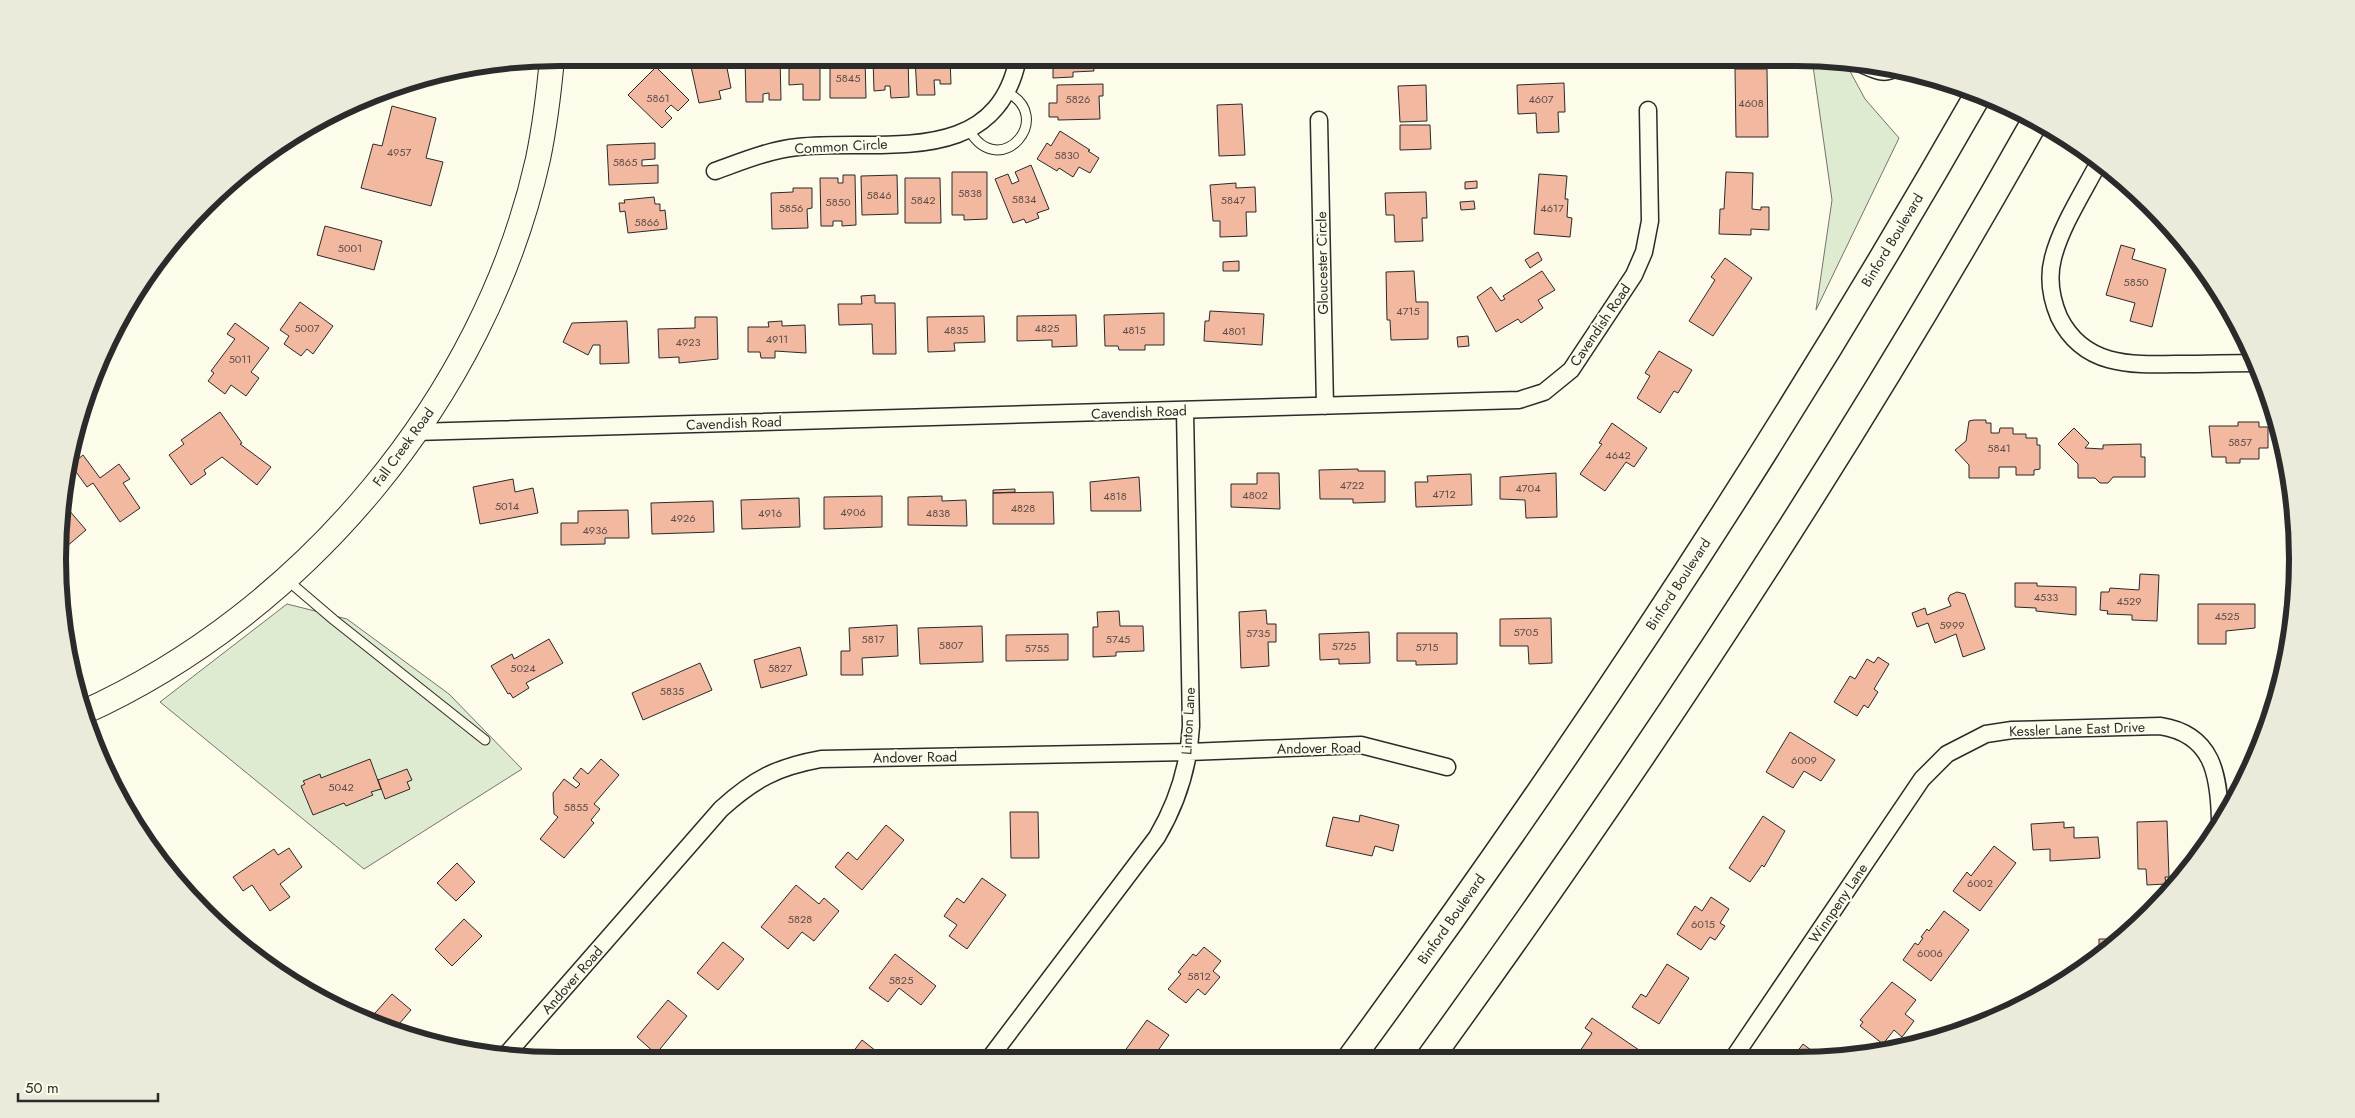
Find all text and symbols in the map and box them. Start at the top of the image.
house number: 5845 [836,70,860,86]
house number: 5861 [646,90,670,106]
house number: 5826 [1066,91,1090,107]
house number: 4607 [1528,91,1554,107]
house number: 4608 [1738,95,1764,111]
street label: Common Circle [794,134,888,158]
house number: 4957 [387,144,412,160]
house number: 5830 [1055,147,1080,163]
house number: 5865 [613,154,637,170]
house number: 5838 [958,185,982,201]
house number: 5846 [867,187,891,203]
street label: Binford Boulevard [1856,189,1928,291]
house number: 5834 [1012,191,1037,207]
house number: 5842 [911,192,935,208]
house number: 5847 [1221,192,1245,208]
house number: 5850 [825,194,851,210]
house number: 5856 [779,200,803,216]
house number: 4617 [1540,200,1564,216]
street label: Gloucester Circle [1311,211,1333,315]
house number: 5866 [635,214,659,230]
house number: 5001 [338,240,362,256]
house number: 5850 [2123,274,2149,290]
street label: Cavendish Road [1565,280,1635,370]
house number: 4715 [1396,303,1420,319]
house number: 5007 [294,320,320,336]
house number: 4825 [1035,320,1059,336]
house number: 4835 [944,322,968,338]
house number: 4815 [1122,322,1146,338]
house number: 4801 [1222,323,1246,339]
house number: 4911 [766,331,788,347]
house number: 4923 [675,334,701,350]
house number: 5011 [229,351,251,367]
street label: Cavendish Road [1091,400,1187,424]
street label: Fall Creek Road [368,403,438,491]
street label: Cavendish Road [686,411,782,435]
house number: 5857 [2228,434,2252,450]
house number: 5841 [1987,440,2011,456]
house number: 4642 [1605,447,1631,463]
house number: 4722 [1340,477,1364,493]
house number: 4704 [1515,480,1541,496]
house number: 4712 [1432,486,1456,502]
house number: 4802 [1242,487,1268,503]
house number: 4818 [1103,488,1127,504]
house number: 5014 [495,498,520,514]
house number: 4828 [1011,500,1035,516]
house number: 4906 [840,504,866,520]
house number: 4916 [758,505,782,521]
house number: 4838 [926,505,950,521]
house number: 4926 [670,510,696,526]
house number: 4936 [582,522,608,538]
street label: Binford Boulevard [1641,534,1715,634]
house number: 4533 [2034,589,2058,605]
house number: 4529 [2116,593,2142,609]
house number: 4525 [2214,608,2240,624]
house number: 5999 [1939,617,1965,633]
house number: 5705 [1514,624,1538,640]
house number: 5735 [1246,625,1270,641]
house number: 5817 [862,631,885,647]
house number: 5745 [1106,631,1130,647]
house number: 5807 [939,637,964,653]
house number: 5725 [1332,638,1356,654]
house number: 5715 [1415,639,1439,655]
house number: 5755 [1025,640,1049,656]
house number: 5024 [510,660,536,676]
house number: 5827 [768,660,792,676]
house number: 5835 [660,683,684,699]
street label: Linton Lane [1176,687,1200,755]
street label: Kessler Lane East Drive [2009,717,2145,741]
street label: Andover Road [1277,737,1361,759]
street label: Andover Road [873,746,957,768]
house number: 6009 [1791,752,1817,768]
house number: 5042 [328,779,354,795]
house number: 5855 [564,799,588,815]
street label: Winnpeny Lane [1804,859,1872,947]
street label: Binford Boulevard [1412,870,1490,968]
house number: 6002 [1967,875,1993,891]
house number: 5828 [788,911,812,927]
house number: 6015 [1691,916,1715,932]
street label: Andover Road [537,942,607,1018]
house number: 6006 [1917,945,1943,961]
house number: 5812 [1187,968,1211,984]
house number: 5825 [889,972,913,988]
scale bar [18,1070,158,1102]
text: 50 m [25,1077,59,1099]

